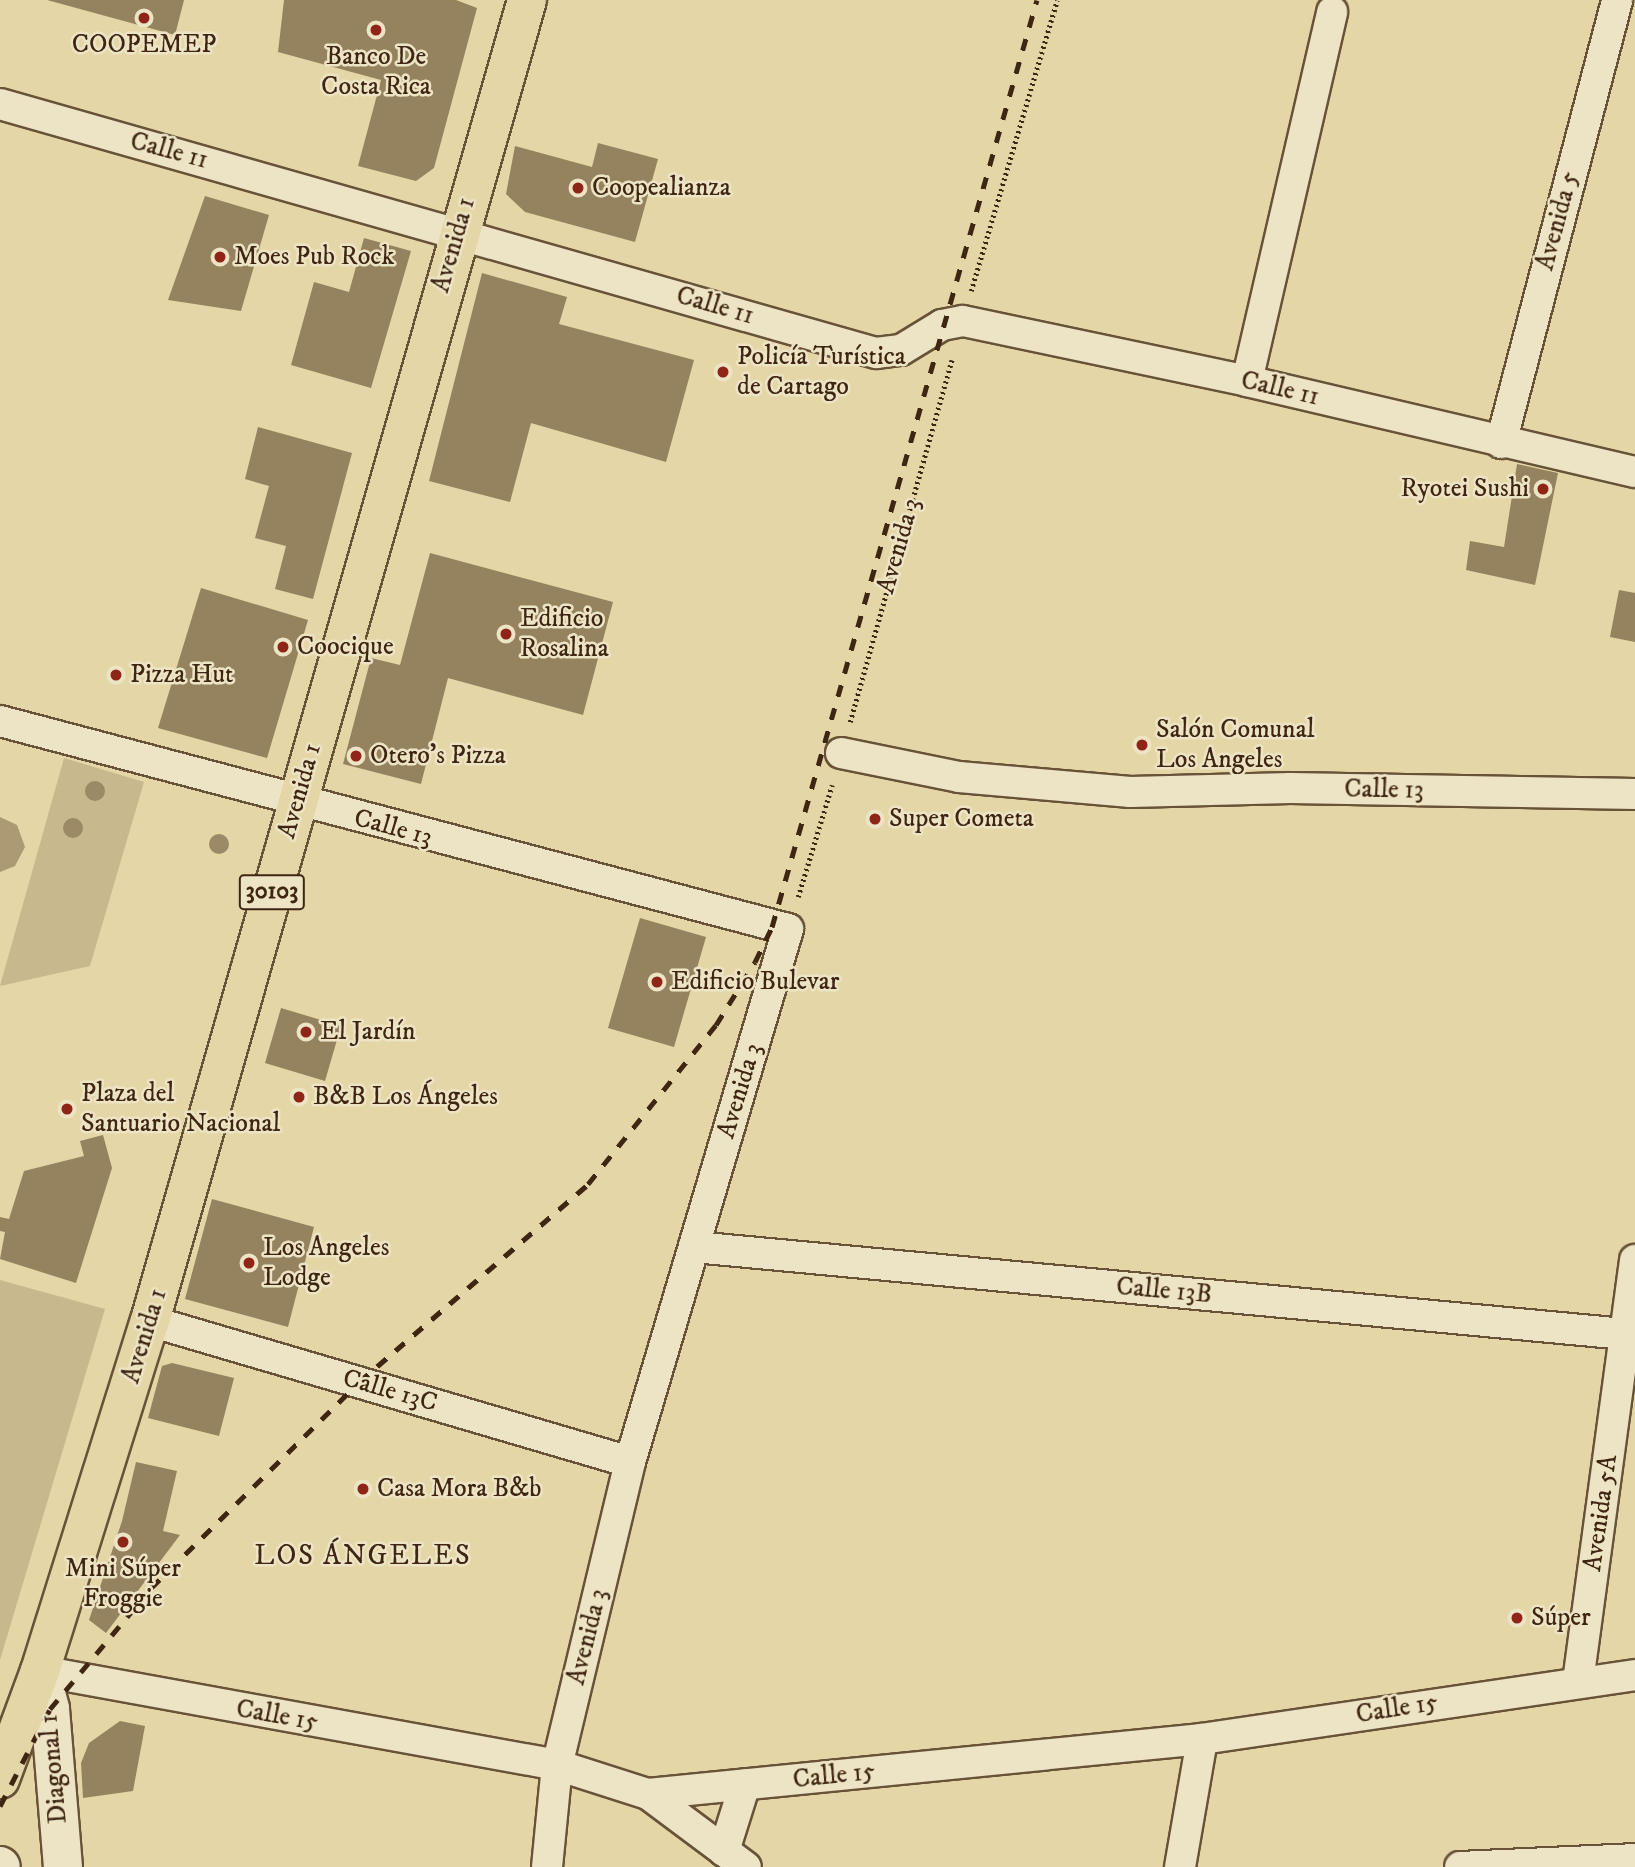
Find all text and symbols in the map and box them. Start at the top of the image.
marker: COOPEMEP [136,10,152,26]
marker: Banco De Costa Rica [368,22,384,38]
place label: COOPEMEP [72,29,216,61]
place label: Banco De Costa Rica [321,41,431,102]
street label: Calle 11 [127,126,211,176]
street label: Avenida 5 [1530,168,1586,274]
place label: Coopealianza [592,172,731,204]
marker: Coopealianza [570,180,586,196]
street label: Avenida 1 [426,194,482,296]
place label: Moes Pub Rock [234,241,394,273]
marker: Moes Pub Rock [212,249,228,265]
street label: Calle 11 [673,280,757,332]
place label: Policía Turística de Cartago [737,341,906,402]
marker: Policía Turística de Cartago [715,364,731,380]
street label: Calle 11 [1238,365,1322,413]
place label: Ryotei Sushi [1401,473,1529,505]
marker: Ryotei Sushi [1535,481,1551,497]
street label: Avenida 3 [871,495,927,597]
place label: Edificio Rosalina [520,603,609,664]
marker: Edificio Rosalina [498,626,514,642]
place label: Coocique [297,631,394,663]
marker: Coocique [275,639,291,655]
place label: Pizza Hut [130,659,233,691]
marker: Pizza Hut [108,667,124,683]
place label: Salón Comunal Los Angeles [1156,714,1315,776]
marker: Salón Comunal Los Angeles [1134,737,1150,753]
street label: Avenida 1 [272,740,328,842]
place label: Otero's Pizza [370,740,506,772]
marker: Otero's Pizza [348,748,364,764]
street label: Calle 13 [1344,774,1424,806]
street label: Calle 13 [351,803,435,853]
place label: Super Cometa [889,803,1034,835]
marker: Super Cometa [867,811,883,827]
road number: 30103 [239,872,305,912]
place label: Edificio Bulevar [671,966,840,998]
marker: Edificio Bulevar [649,974,665,990]
place label: El Jardín [320,1016,416,1048]
marker: El Jardín [298,1024,314,1040]
street label: Avenida 3 [711,1040,769,1142]
place label: Plaza del Santuario Nacional [81,1078,280,1140]
place label: B&B Los Ángeles [313,1081,498,1113]
marker: B&B Los Ángeles [291,1089,307,1105]
marker: Plaza del Santuario Nacional [59,1101,75,1117]
place label: Los Angeles Lodge [263,1232,389,1294]
marker: Los Angeles Lodge [241,1255,257,1271]
street label: Calle 13B [1115,1271,1213,1311]
street label: Avenida 1 [116,1285,174,1387]
street label: Calle 13C [339,1363,441,1419]
street label: Avenida 5A [1577,1453,1625,1573]
place label: Casa Mora B&b [377,1473,542,1505]
marker: Casa Mora B&b [355,1481,371,1497]
marker: Mini Súper Froggie [115,1534,131,1550]
district label: LOS ÁNGELES [256,1539,470,1573]
place label: Mini Súper Froggie [65,1553,181,1614]
street label: Avenida 3 [561,1586,615,1688]
place label: Súper [1531,1602,1591,1634]
marker: Súper [1509,1610,1525,1626]
street label: Calle 15 [1354,1687,1440,1731]
street label: Calle 15 [234,1693,320,1739]
street label: Diagonal 1 [34,1713,74,1825]
street label: Calle 15 [791,1756,877,1796]

